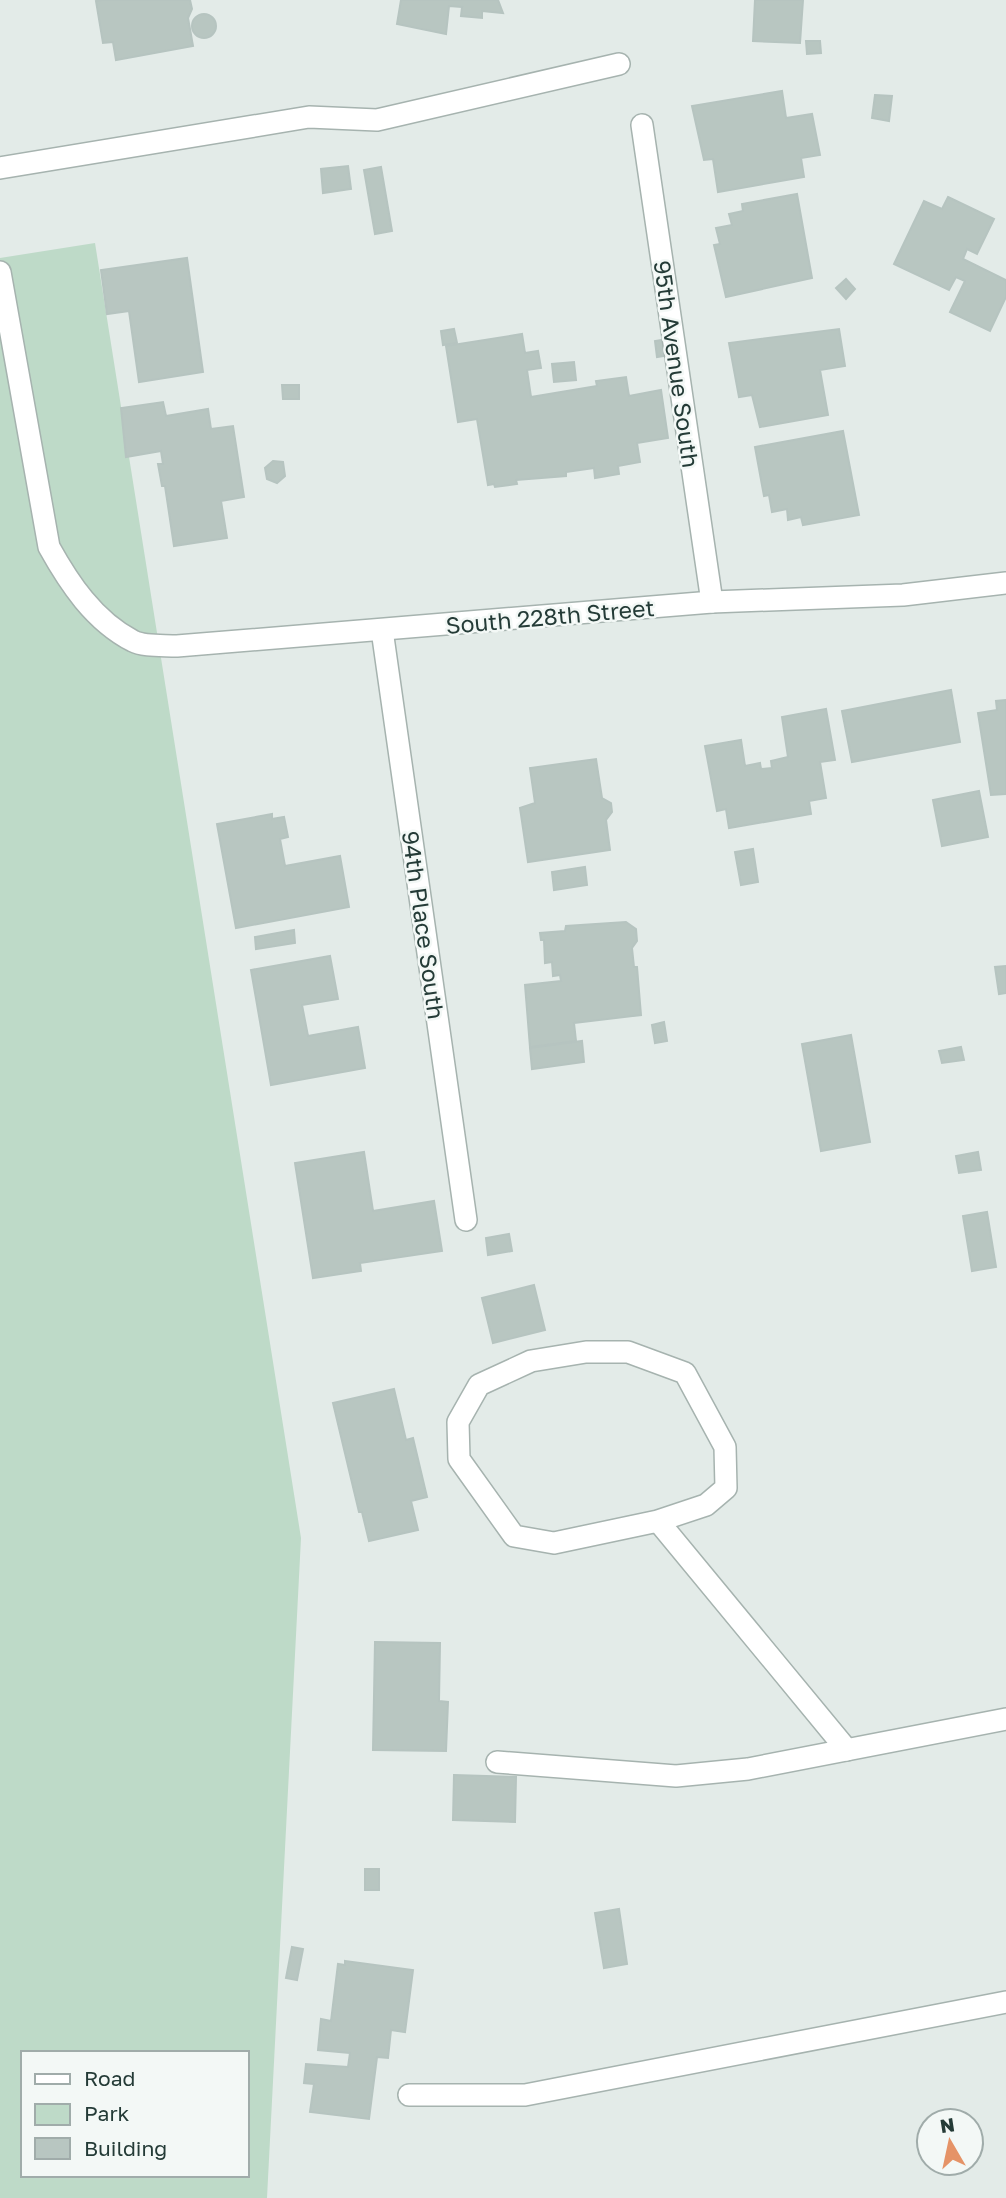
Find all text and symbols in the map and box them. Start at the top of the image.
street label: 95th Avenue South [649,259,705,469]
street label: South 228th Street [444,593,656,639]
street label: 94th Place South [397,829,451,1021]
legend [21,2051,248,2177]
text: Road [84,2065,135,2091]
text: Park [84,2100,130,2126]
north arrow [915,2107,985,2177]
text: N [938,2112,956,2137]
text: Building [84,2135,167,2161]

